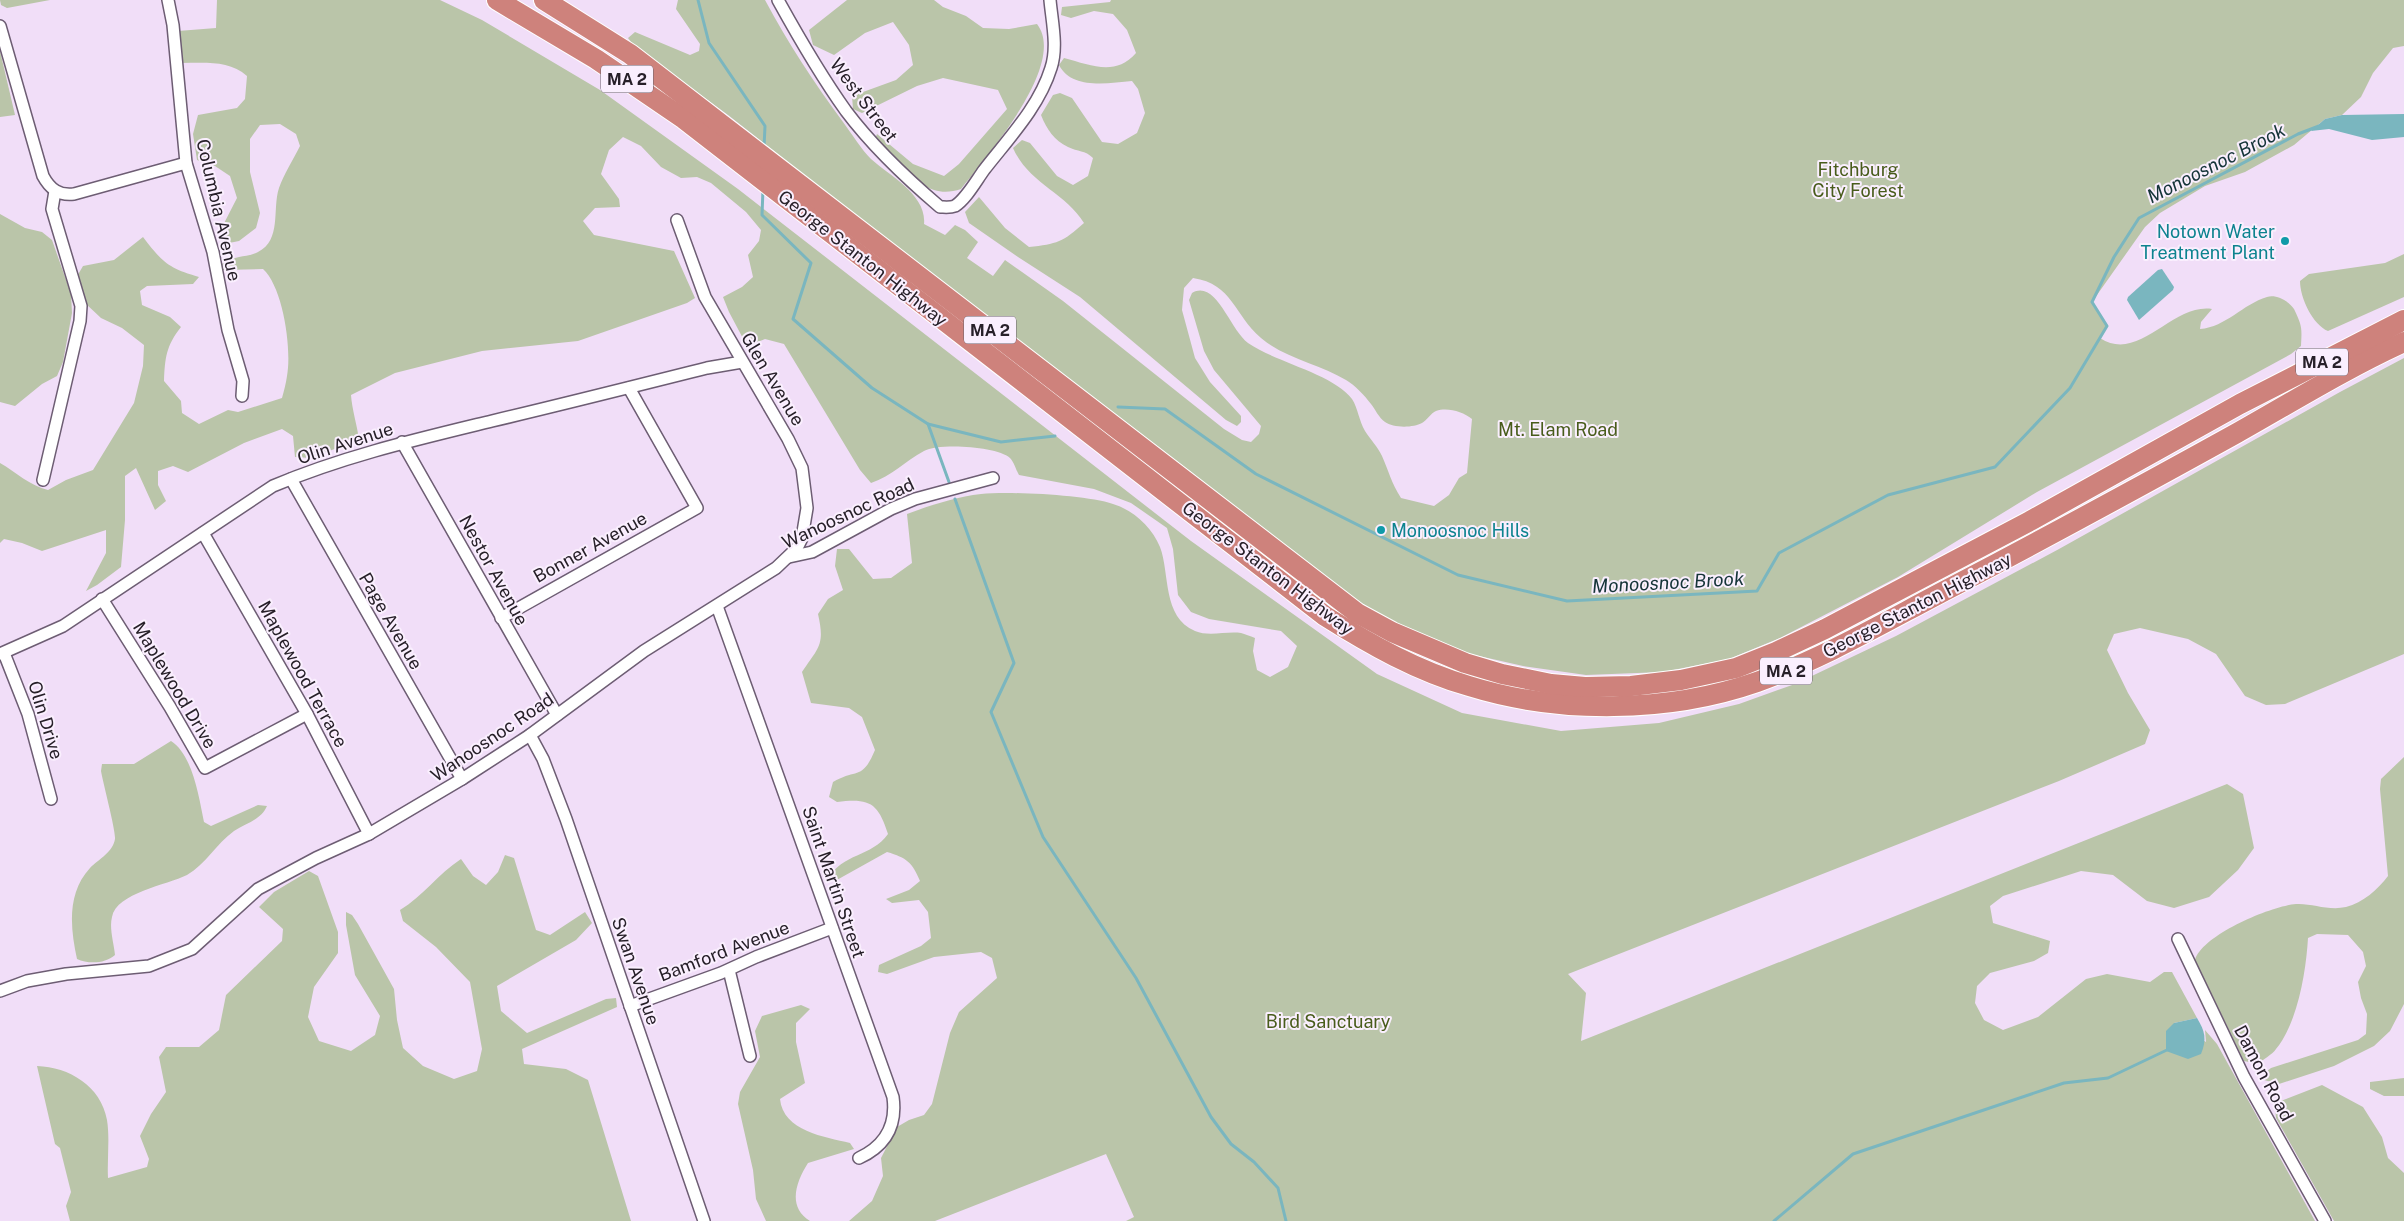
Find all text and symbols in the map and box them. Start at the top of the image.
street label: West Street [826,54,902,146]
road number: MA 2 [601,66,653,92]
water label: Monoosnoc Brook [2143,118,2289,207]
street label: Columbia Avenue [192,137,246,283]
park label: Fitchburg City Forest [1812,159,1904,201]
street label: George Stanton Highway [774,186,952,331]
place label: Notown Water Treatment Plant [2140,221,2275,263]
marker: Notown Water Treatment Plant [2279,235,2291,247]
road number: MA 2 [964,316,1016,344]
street label: Glen Avenue [737,329,809,429]
road number: MA 2 [2296,348,2348,376]
street label: Olin Avenue [294,418,396,468]
park label: Mt. Elam Road [1498,419,1618,440]
street label: Wanoosnoc Road [779,473,917,553]
street label: George Stanton Highway [1178,497,1358,639]
street label: Bonner Avenue [530,507,650,587]
street label: Nestor Avenue [455,511,533,629]
place label: Monoosnoc Hills [1391,520,1529,541]
marker: Monoosnoc Hills [1375,524,1387,536]
street label: George Stanton Highway [1819,548,2015,662]
water label: Monoosnoc Brook [1591,567,1745,597]
street label: Page Avenue [355,569,427,673]
street label: Maplewood Terrace [254,597,352,751]
street label: Maplewood Drive [129,618,221,752]
road number: MA 2 [1760,658,1812,684]
street label: Olin Drive [24,678,68,762]
street label: Wanoosnoc Road [427,688,557,786]
street label: Saint Martin Street [798,803,870,961]
street label: Swan Avenue [608,914,664,1028]
street label: Bamford Avenue [656,916,792,986]
park label: Bird Sanctuary [1266,1011,1391,1032]
street label: Damon Road [2230,1021,2298,1125]

